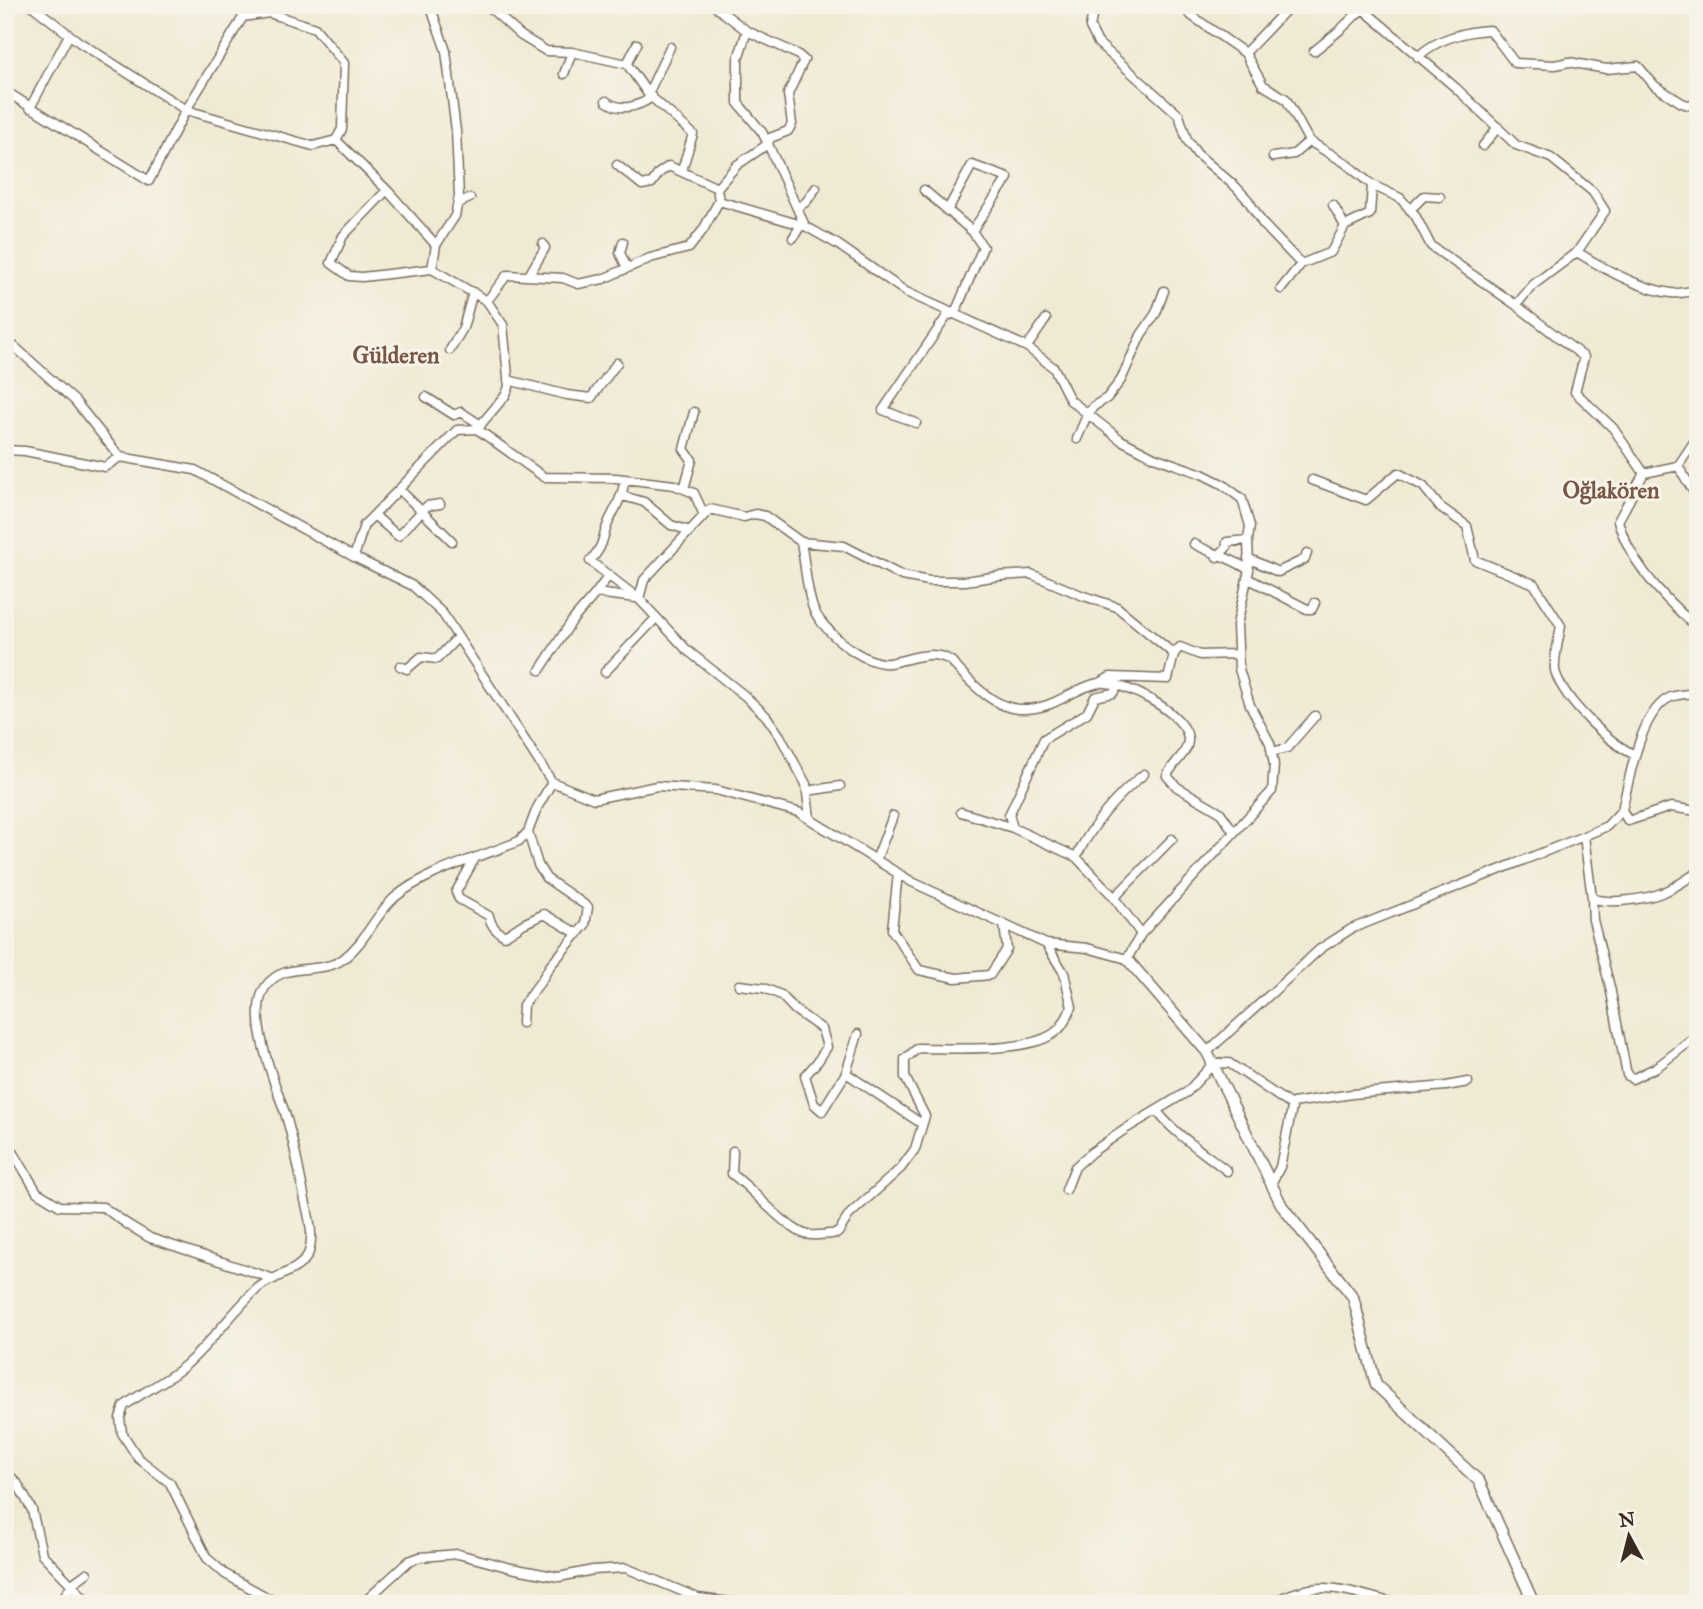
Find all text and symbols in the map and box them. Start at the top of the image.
district label: Gülderen [353,341,440,369]
district label: Oğlakören [1563,476,1660,505]
north arrow [1594,1500,1664,1570]
text: N [1618,1507,1636,1532]

